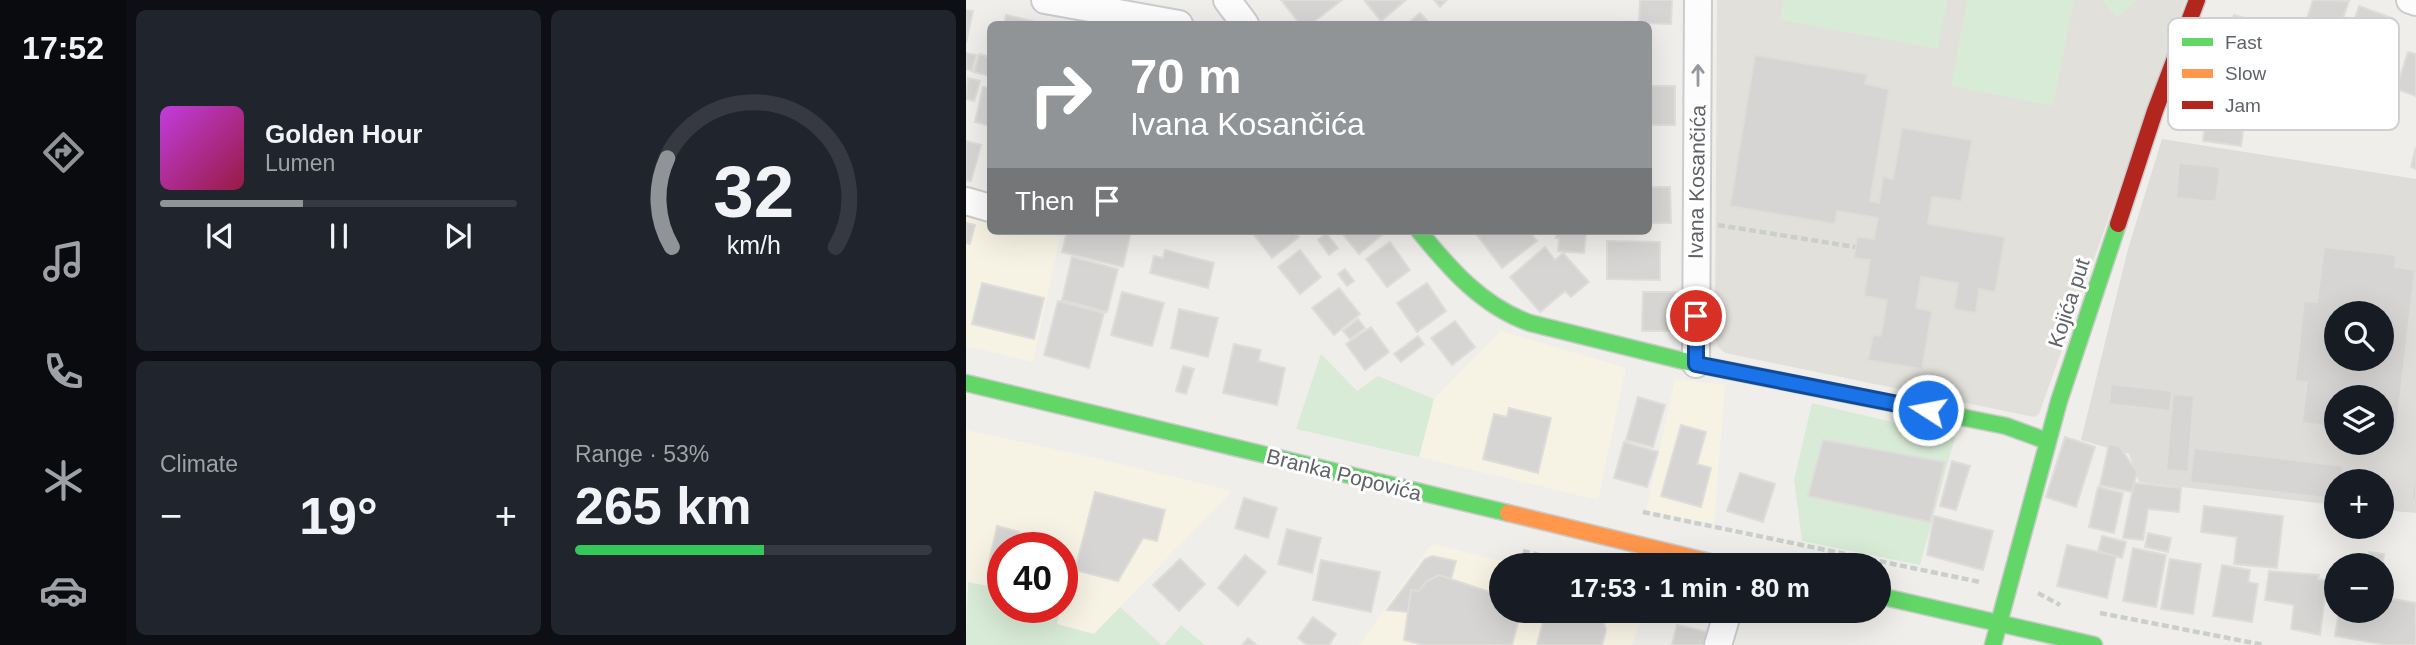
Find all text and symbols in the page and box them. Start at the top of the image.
legend [2168,18,2399,130]
text: 17:52 [22,30,104,66]
text: Fast [2225,32,2263,53]
icon: right [1015,49,1106,140]
text: 70 m [1130,49,1242,103]
text: Slow [2225,63,2266,84]
one-way arrow [1691,64,1705,87]
text: Jam [2225,95,2261,116]
street label: Ivana Kosančića [1684,104,1709,259]
text: Ivana Kosančića [1130,106,1365,142]
text: Golden Hour [265,119,422,149]
icon: directions [39,128,88,177]
text: Lumen [265,150,335,176]
text: 32 [713,151,794,232]
icon: arrive [1088,182,1126,220]
text: Then [1015,186,1074,216]
icon: previous [201,217,239,255]
icon: pause [320,217,358,255]
icon: next [439,217,477,255]
text: km/h [726,231,781,259]
icon: music [39,237,88,286]
street label: Kojića put [2043,255,2094,350]
pin [1666,286,1726,346]
icon: arrive [1677,297,1715,335]
map controls [2324,301,2394,623]
button: search [2324,301,2394,371]
icon: phone [39,347,88,396]
position arrow [1891,373,1965,447]
button: layers [2324,385,2394,455]
text: Range · 53% [575,441,709,467]
street label: Branka Popovića [1264,444,1424,505]
text: Climate [160,451,238,477]
icon: climate [39,456,88,505]
button: + [2324,469,2394,539]
text: 265 km [575,477,751,535]
text: 19° [299,487,378,545]
text: − [160,495,182,537]
text: + [495,495,517,537]
speed limit sign: 40 [987,532,1078,623]
button: − [2324,553,2394,623]
icon: car [39,566,88,615]
text: 17:53 · 1 min · 80 m [1570,573,1810,603]

